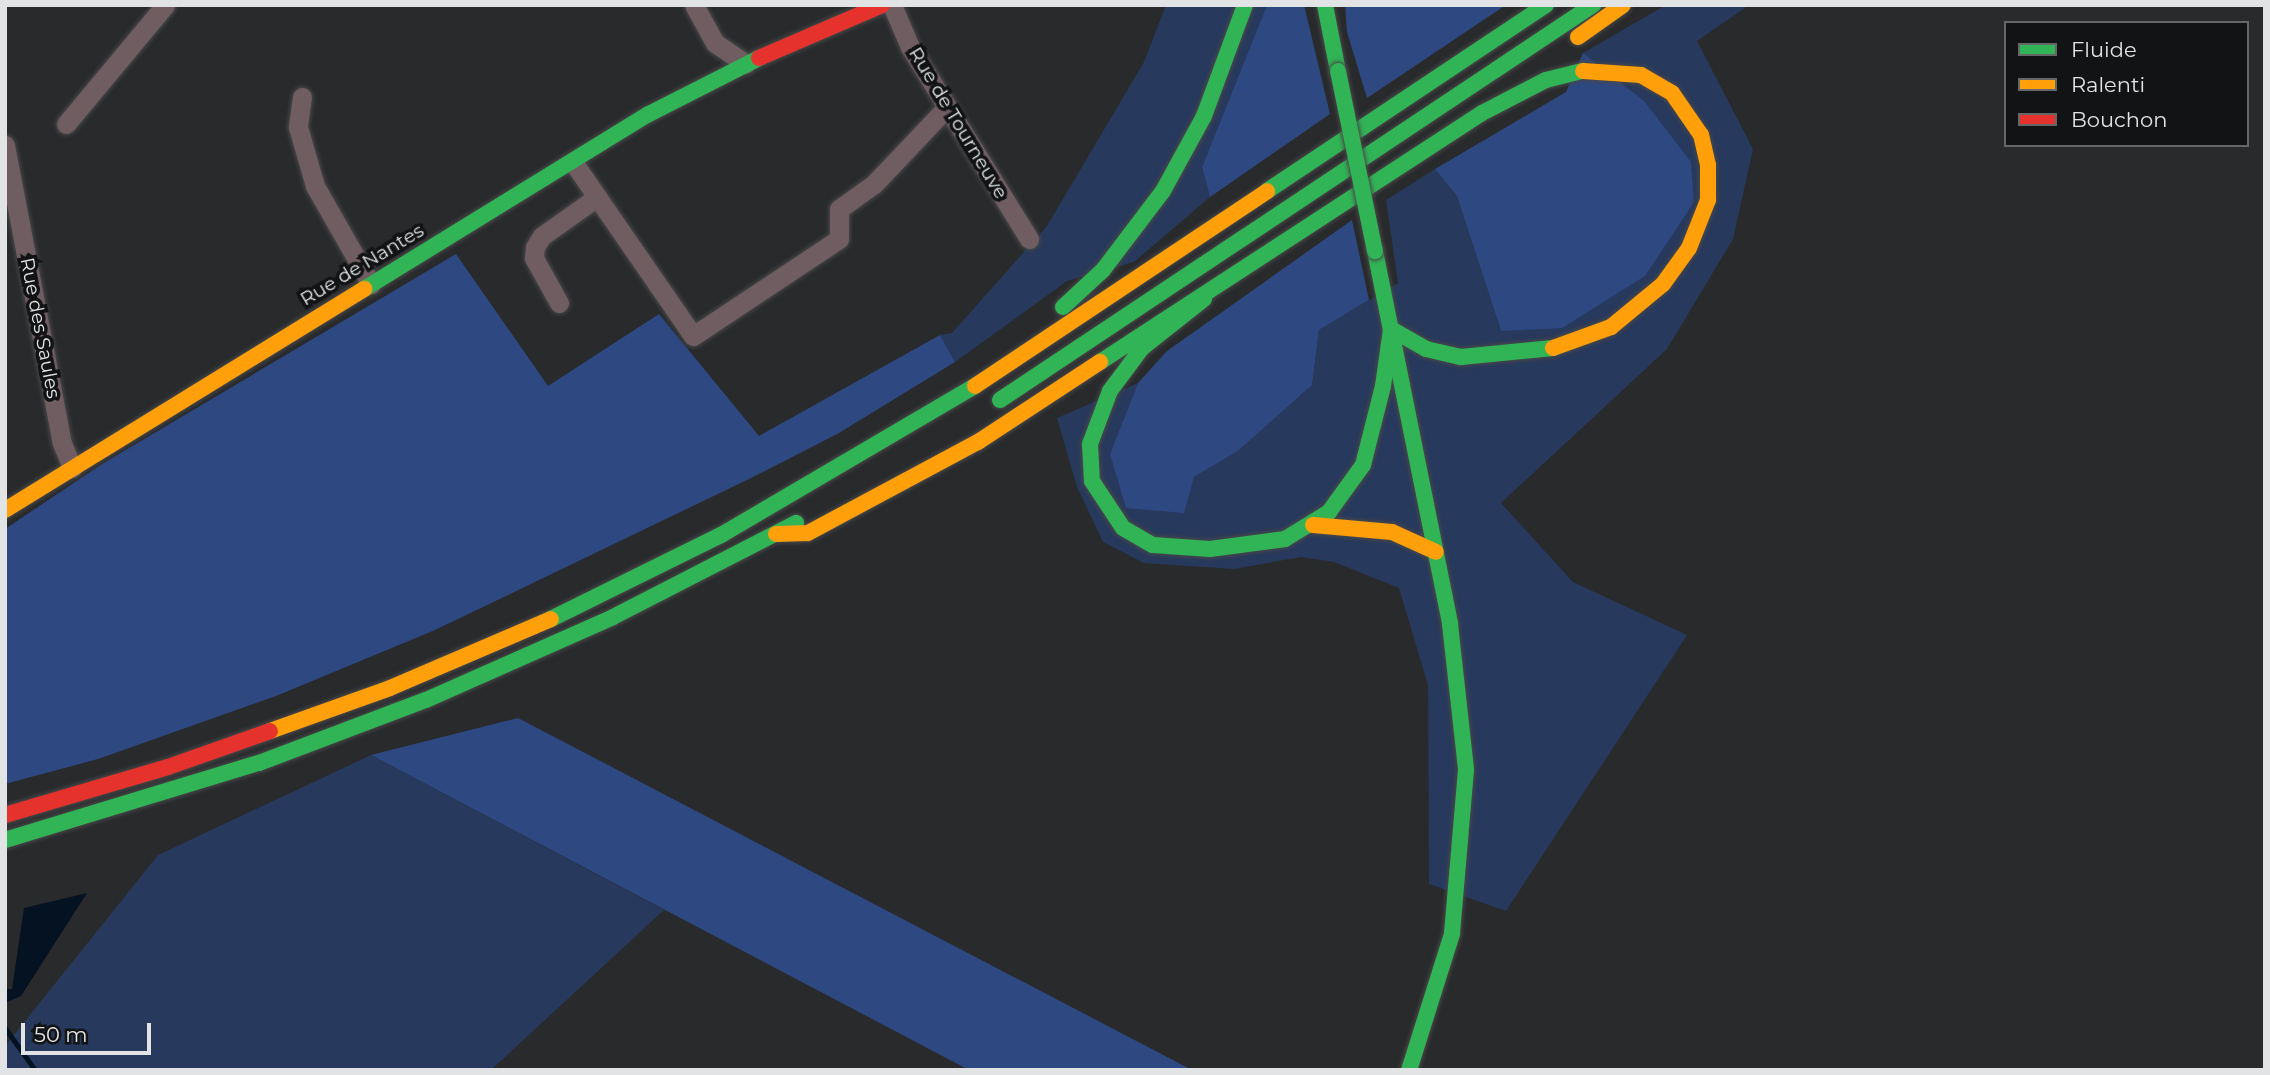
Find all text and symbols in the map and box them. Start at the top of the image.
legend [2004,21,2249,147]
text: Fluide [2071,37,2137,62]
street label: Rue de Tourneuve [904,43,1012,203]
text: Ralenti [2071,72,2145,97]
text: Bouchon [2071,107,2167,132]
street label: Rue de Nantes [296,219,428,311]
street label: Rue des Saules [15,256,65,400]
scale bar [24,1009,154,1052]
text: 50 m [34,1022,88,1047]

